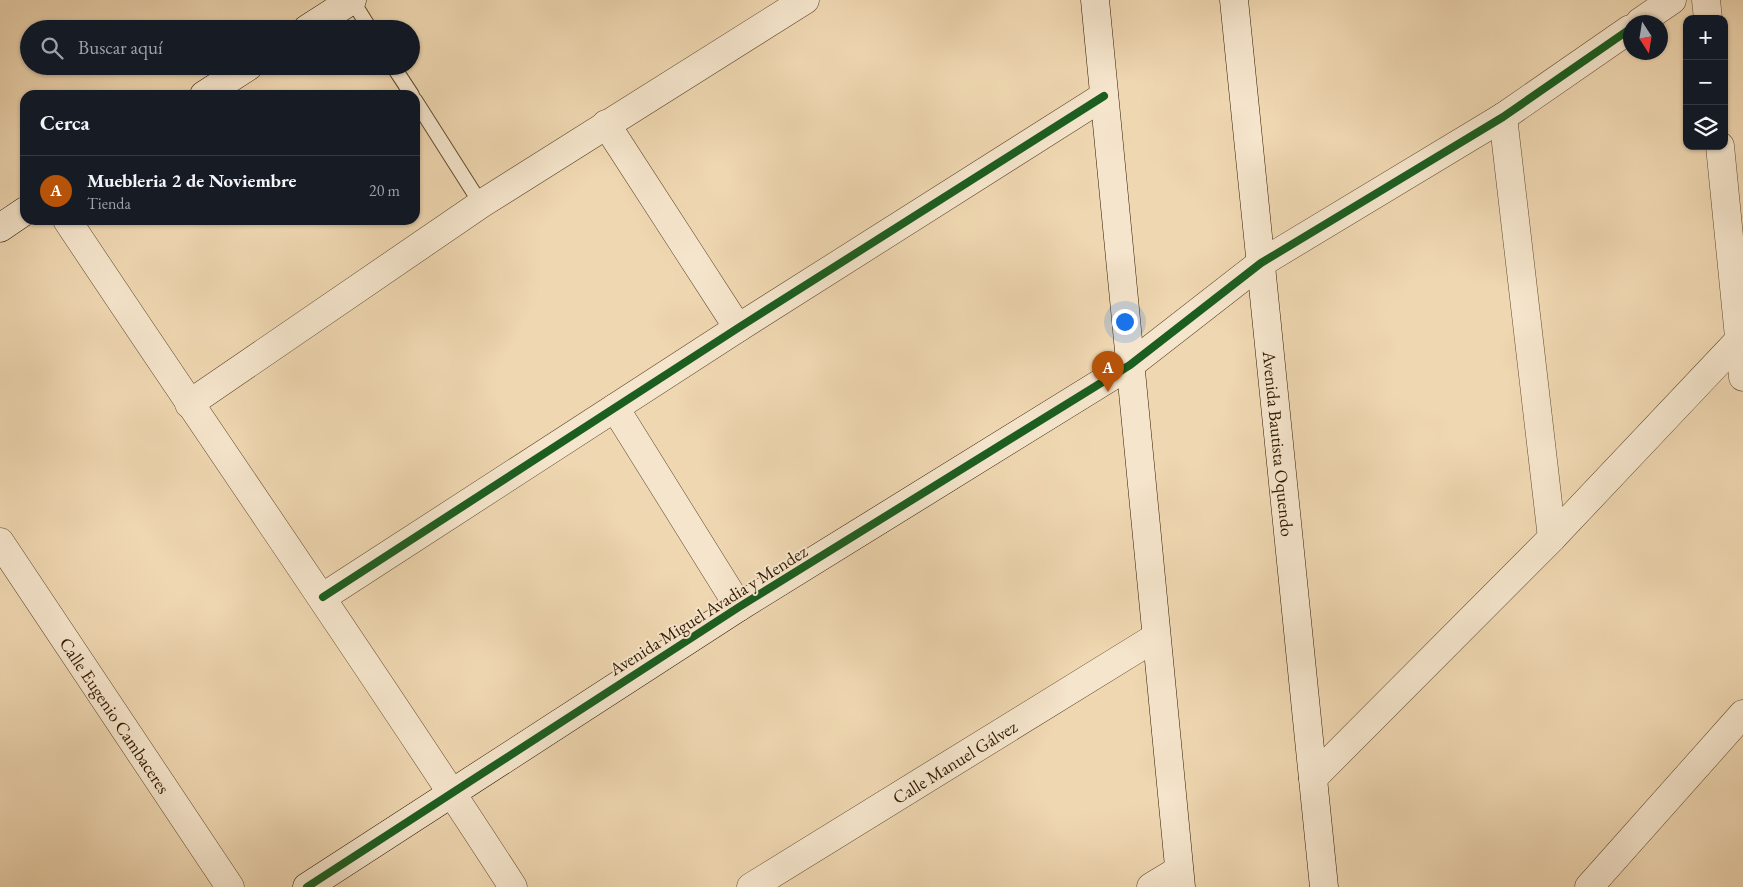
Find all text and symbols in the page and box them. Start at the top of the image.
north arrow [1623,15,1668,60]
map controls [1683,15,1728,150]
button: + [1683,15,1728,60]
search box [20,20,420,75]
icon: search [38,34,66,62]
text: Buscar aquí [78,35,163,60]
button: − [1683,60,1728,105]
button: layers [1683,105,1728,150]
text: Cerca [40,109,90,136]
text: Muebleria 2 de Noviembre [87,168,296,193]
text: A [50,180,62,201]
text: 20 m [369,180,400,201]
text: Tienda [87,193,131,214]
your location [1112,309,1138,335]
street label: Avenida Bautista Oquendo [1258,349,1300,538]
pin: A [1092,351,1124,392]
street label: Avenida Miguel Avadia y Mendez [604,539,812,681]
street label: Calle Eugenio Cambaceres [55,632,176,798]
street label: Calle Manuel Gálvez [888,714,1021,809]

